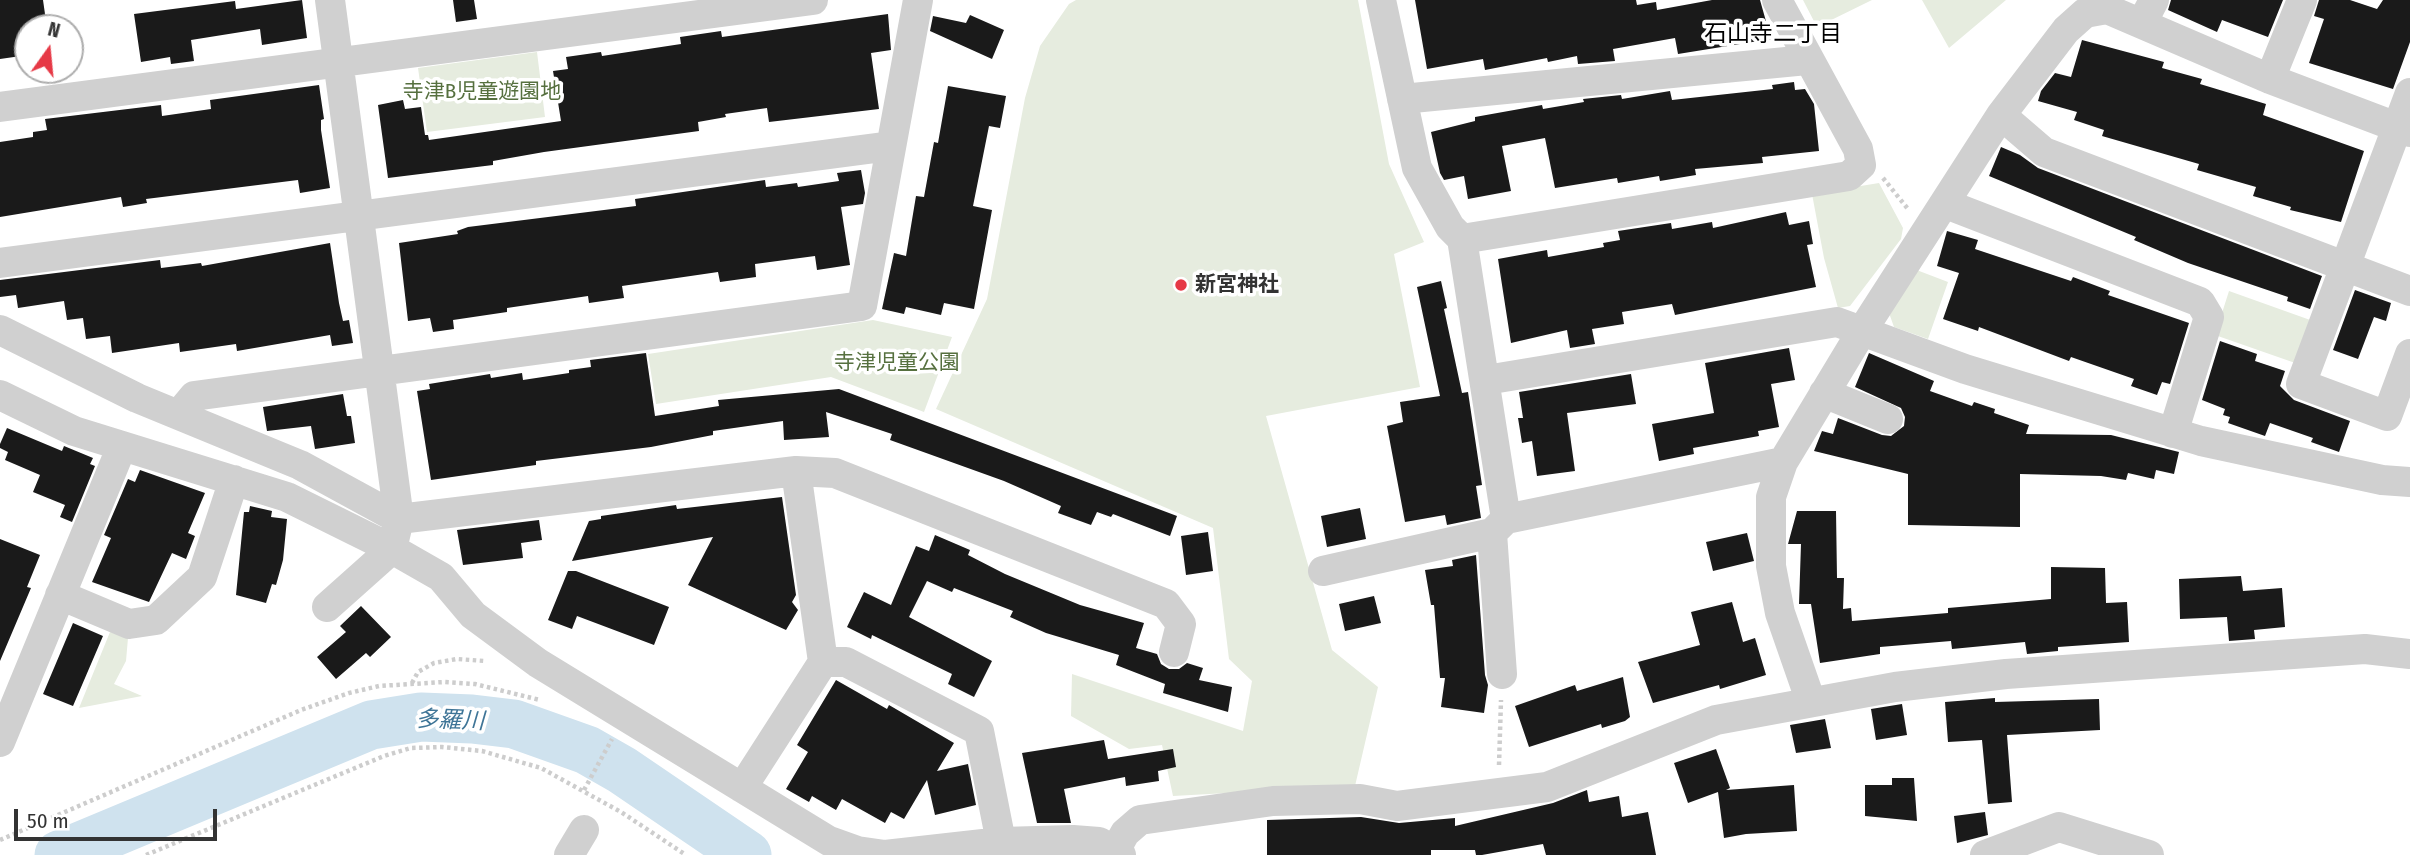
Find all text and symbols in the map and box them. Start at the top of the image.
north arrow [14,14,84,84]
text: N [46,18,63,43]
district label: 石山寺二丁目 [1704,21,1842,49]
park label: 寺津B児童遊園地 [403,79,561,105]
place label: 新宮神社 [1195,272,1279,298]
marker: 新宮神社 [1173,277,1189,293]
park label: 寺津児童公園 [834,350,960,376]
water label: 多羅川 [415,706,485,736]
scale bar [18,796,220,840]
text: 50 m [27,808,69,834]

